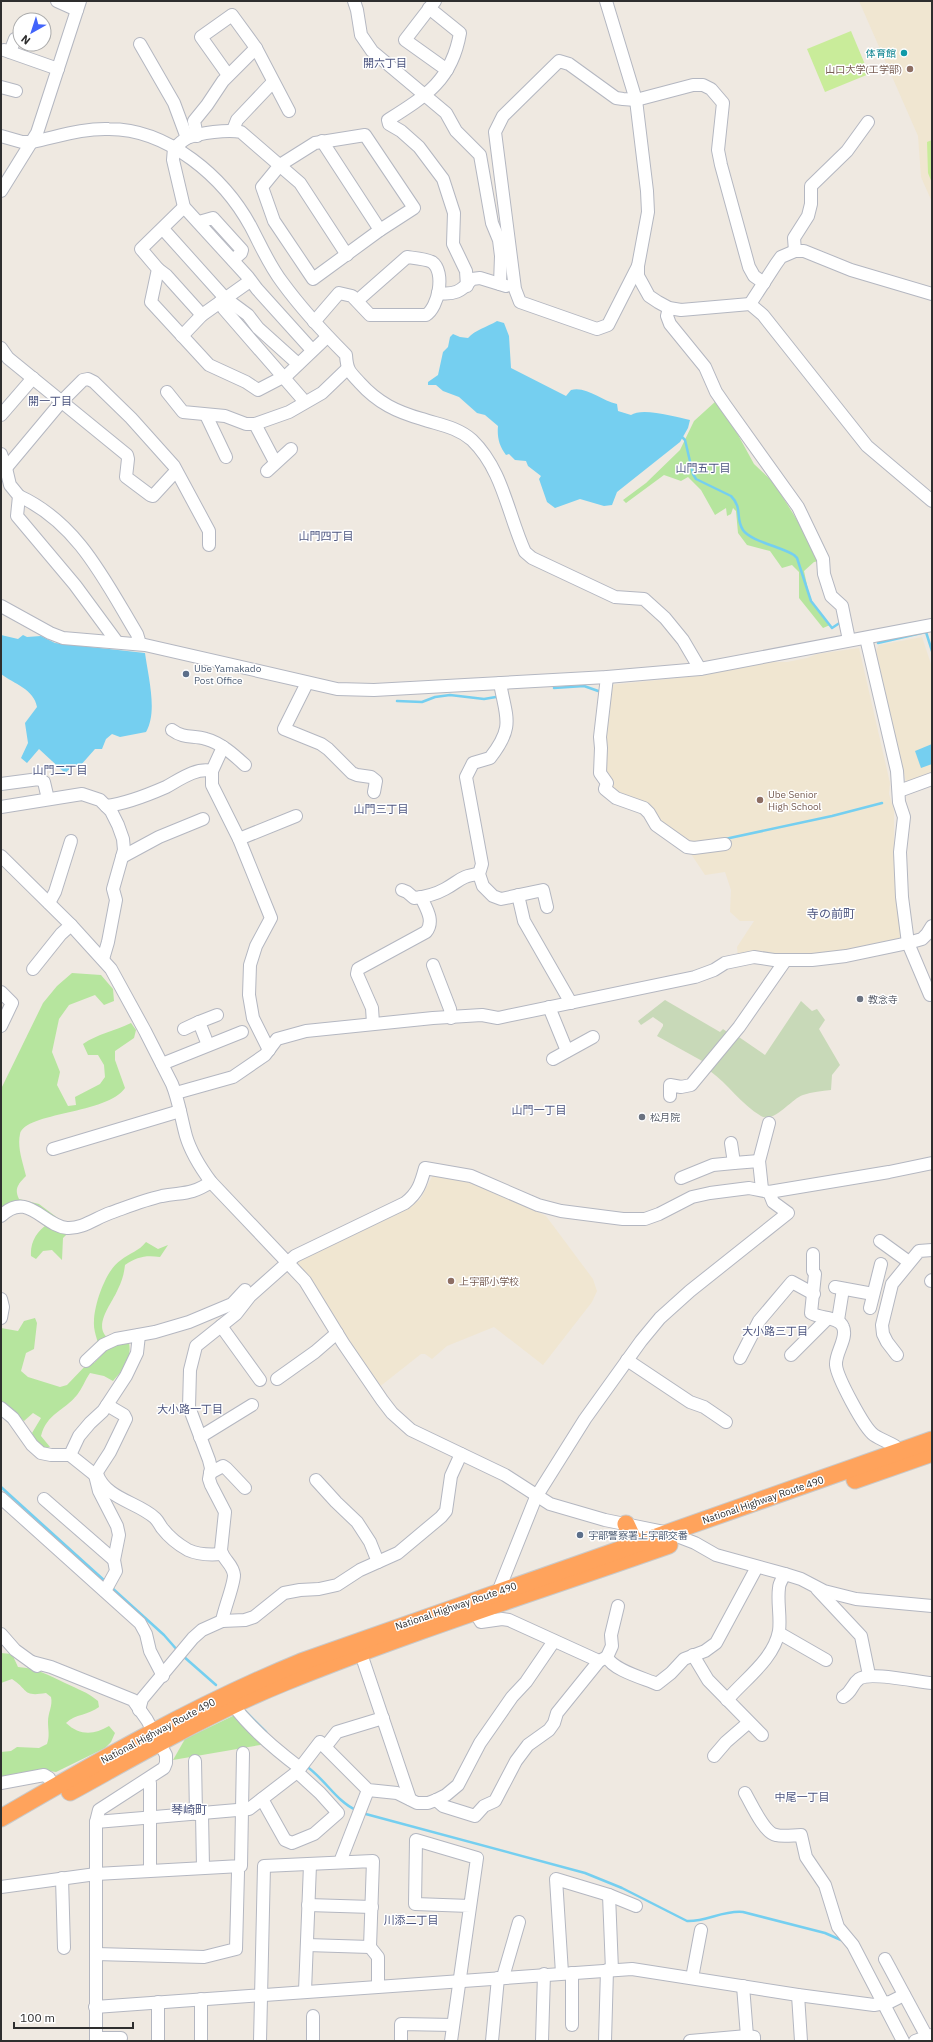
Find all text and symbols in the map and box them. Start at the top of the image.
north arrow [12,12,52,52]
text: N [18,32,33,48]
place label: 体育館 [866,47,896,60]
marker: 体育館 [899,48,909,58]
district label: 開六丁目 [363,56,407,70]
place label: 山口大学(工学部) [825,63,902,76]
marker: 山口大学(工学部) [905,64,915,74]
district label: 開一丁目 [28,394,72,408]
district label: 山門五丁目 [676,461,731,475]
district label: 山門四丁目 [299,529,354,543]
place label: Ube Yamakado Post Office [194,662,262,687]
marker: Ube Yamakado Post Office [181,669,191,679]
district label: 山門二丁目 [33,763,88,777]
place label: Ube Senior High School [768,788,822,813]
marker: Ube Senior High School [755,795,765,805]
district label: 山門三丁目 [354,802,409,816]
district label: 寺の前町 [807,906,855,921]
place label: 教念寺 [868,993,898,1006]
marker: 教念寺 [855,994,865,1004]
district label: 山門一丁目 [512,1103,567,1117]
place label: 松月院 [650,1111,680,1124]
marker: 松月院 [637,1112,647,1122]
place label: 上宇部小学校 [459,1275,519,1288]
marker: 上宇部小学校 [446,1276,456,1286]
district label: 大小路三丁目 [742,1324,808,1338]
district label: 大小路一丁目 [157,1402,223,1416]
street label: National Highway Route 490 [701,1473,825,1527]
place label: 宇部警察署上宇部交番 [588,1529,688,1542]
marker: 宇部警察署上宇部交番 [575,1530,585,1540]
street label: National Highway Route 490 [394,1579,518,1633]
street label: National Highway Route 490 [99,1695,217,1767]
district label: 中尾一丁目 [775,1790,830,1804]
district label: 琴崎町 [171,1802,207,1817]
district label: 川添二丁目 [384,1913,439,1927]
scale bar [14,2004,133,2030]
text: 100 m [20,2010,55,2025]

